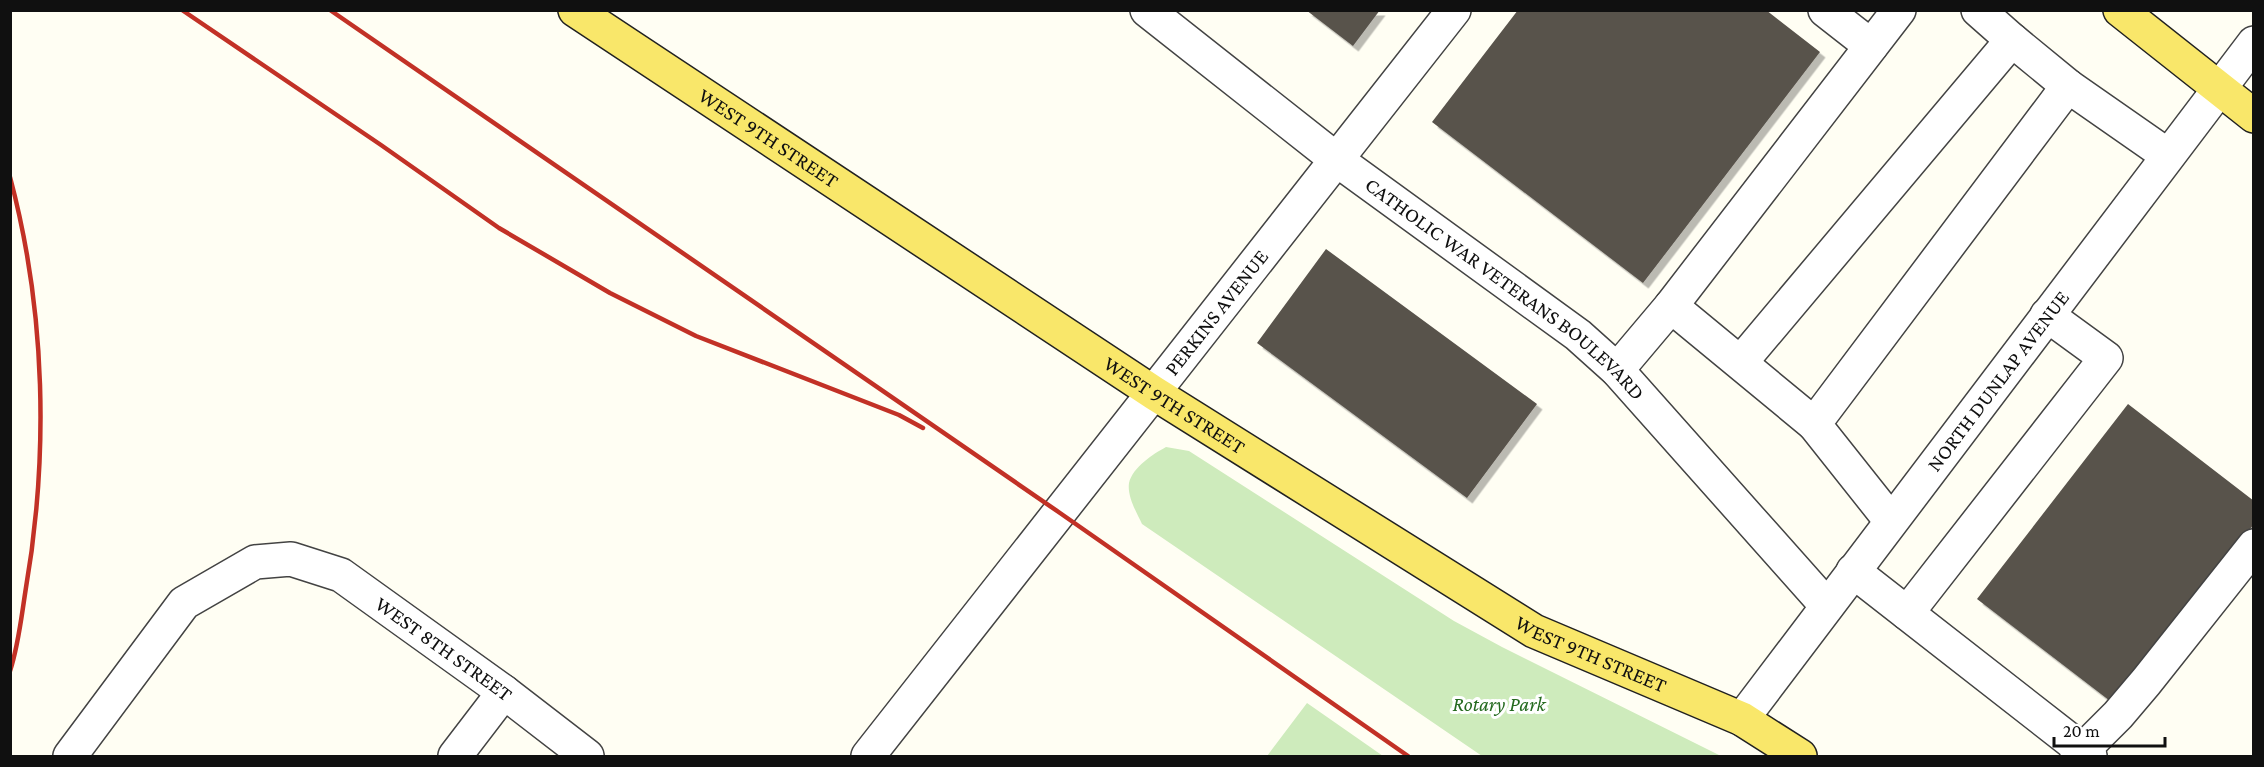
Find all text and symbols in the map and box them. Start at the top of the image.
street label: WEST 9TH STREET [694,83,843,193]
street label: CATHOLIC WAR VETERANS BOULEVARD [1361,173,1650,405]
street label: PERKINS AVENUE [1160,245,1273,380]
street label: NORTH DUNLAP AVENUE [1922,286,2074,476]
street label: WEST 9TH STREET [1099,351,1250,459]
street label: WEST 8TH STREET [371,591,518,706]
street label: WEST 9TH STREET [1511,610,1671,698]
park label: Rotary Park [1452,692,1546,716]
scale bar [2054,710,2165,748]
text: 20 m [2063,721,2100,741]

